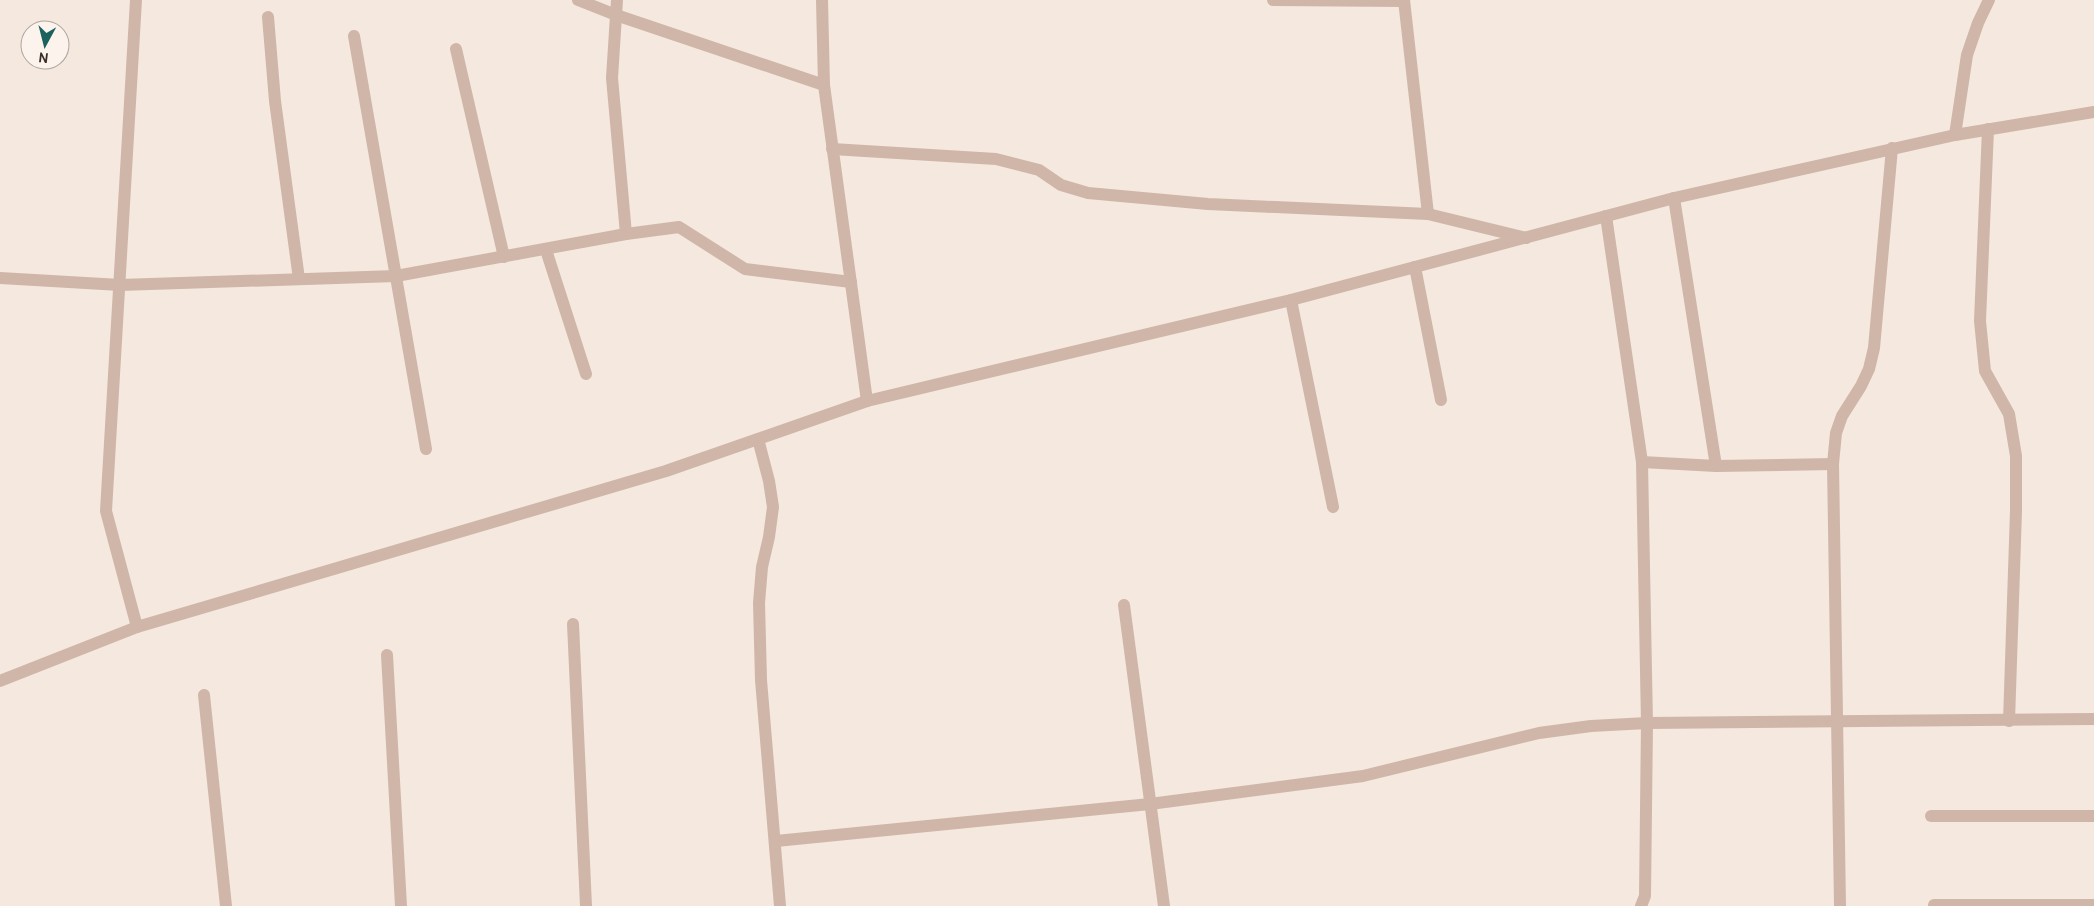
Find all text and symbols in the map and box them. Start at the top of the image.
north arrow [20,20,70,70]
text: N [37,48,49,67]

